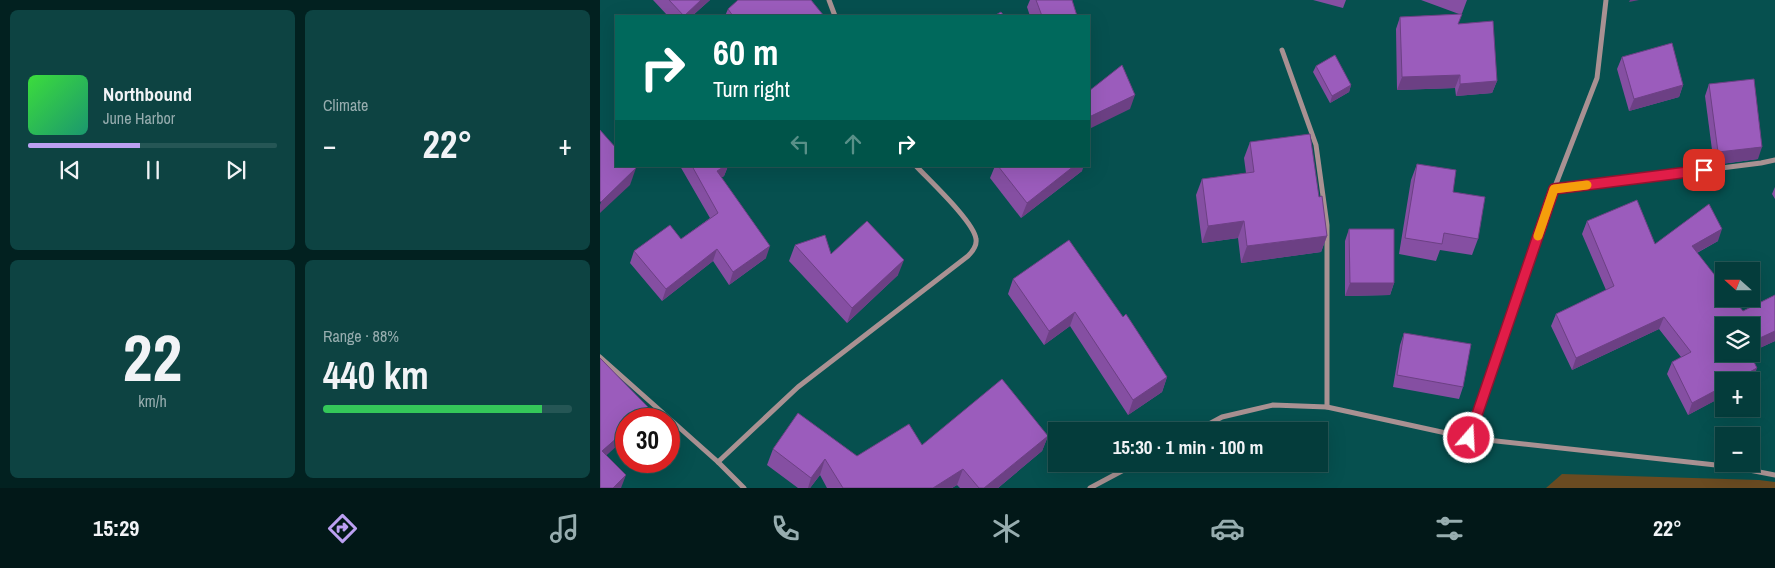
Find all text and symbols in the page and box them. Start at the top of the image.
text: 60 m [713,29,778,76]
icon: right [630,35,695,100]
text: Turn right [713,74,790,104]
text: Northbound [103,81,192,107]
text: Climate [323,94,368,116]
text: June Harbor [103,107,175,129]
text: 22° [423,119,472,170]
text: − [323,126,336,164]
text: + [559,126,572,164]
icon: left [786,130,814,158]
icon: ahead [839,130,867,158]
icon: right [892,130,920,158]
pin [1683,149,1725,191]
icon: previous [56,156,84,184]
icon: pause [139,156,167,184]
icon: next [222,156,250,184]
icon: arrive [1690,156,1718,184]
north arrow [1715,262,1760,308]
map controls [1715,262,1760,472]
text: 22 [123,314,182,401]
button: layers [1715,317,1760,362]
text: Range · 88% [323,325,399,347]
text: 440 km [323,350,429,401]
button: + [1715,372,1760,417]
text: km/h [138,390,167,412]
speed limit sign: 30 [615,408,680,473]
position arrow [1442,411,1494,463]
button: − [1715,427,1760,472]
text: 15:30 · 1 min · 100 m [1113,434,1263,460]
icon: directions [325,511,360,546]
icon: music [547,511,582,546]
icon: phone [768,511,803,546]
icon: climate [989,511,1024,546]
icon: car [1210,511,1245,546]
icon: filters [1432,511,1467,546]
text: 15:29 [93,513,139,543]
text: 22° [1653,513,1682,543]

